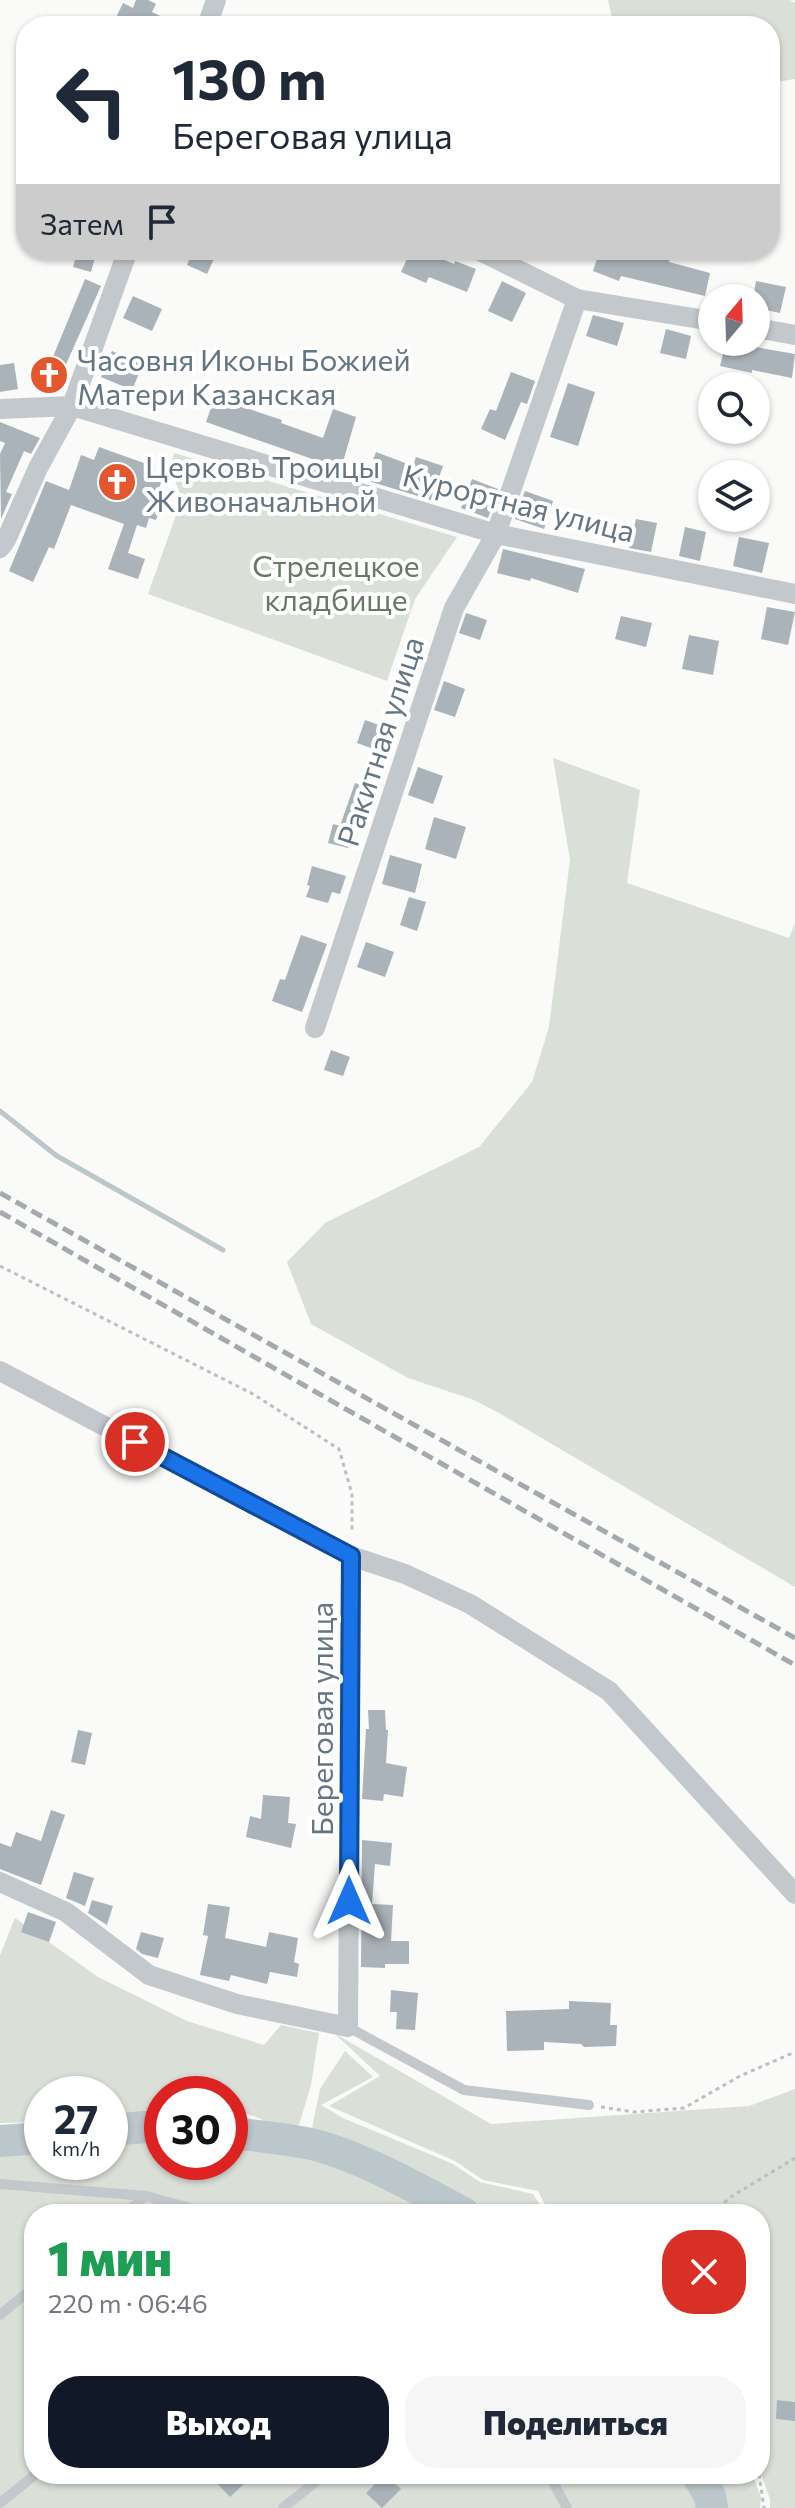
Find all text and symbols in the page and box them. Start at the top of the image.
text: 130 m [172,43,327,112]
icon: left [40,48,144,152]
text: Береговая улица [172,112,453,156]
icon: arrive [140,200,184,244]
text: Затем [40,204,124,241]
north arrow [698,284,770,356]
map controls [698,284,770,532]
place label: Часовня Иконы Божией Матери Казанская [77,340,411,411]
church icon: Часовня Иконы Божией Матери Казанская [28,354,70,396]
button: search [698,372,770,444]
place label: Церковь Троицы Живоначальной [145,447,380,518]
street label: Курортная улица [399,455,639,549]
button: layers [698,460,770,532]
church icon: Церковь Троицы Живоначальной [96,461,138,503]
park label: Стрелецкое кладбище [252,546,420,617]
street label: Ракитная улица [328,632,430,850]
pin [101,1408,169,1476]
icon: arrive [113,1420,157,1464]
street label: Береговая улица [302,1602,339,1836]
position arrow [307,1859,391,1943]
speed limit sign: 30 [144,2076,248,2180]
text: 27 [54,2093,98,2142]
text: km/h [52,2136,100,2160]
text: 1 мин [48,2227,172,2286]
button: close [662,2230,746,2314]
text: 220 m · 06:46 [48,2287,208,2318]
button: Выход [48,2376,389,2468]
button: Поделиться [405,2376,746,2468]

